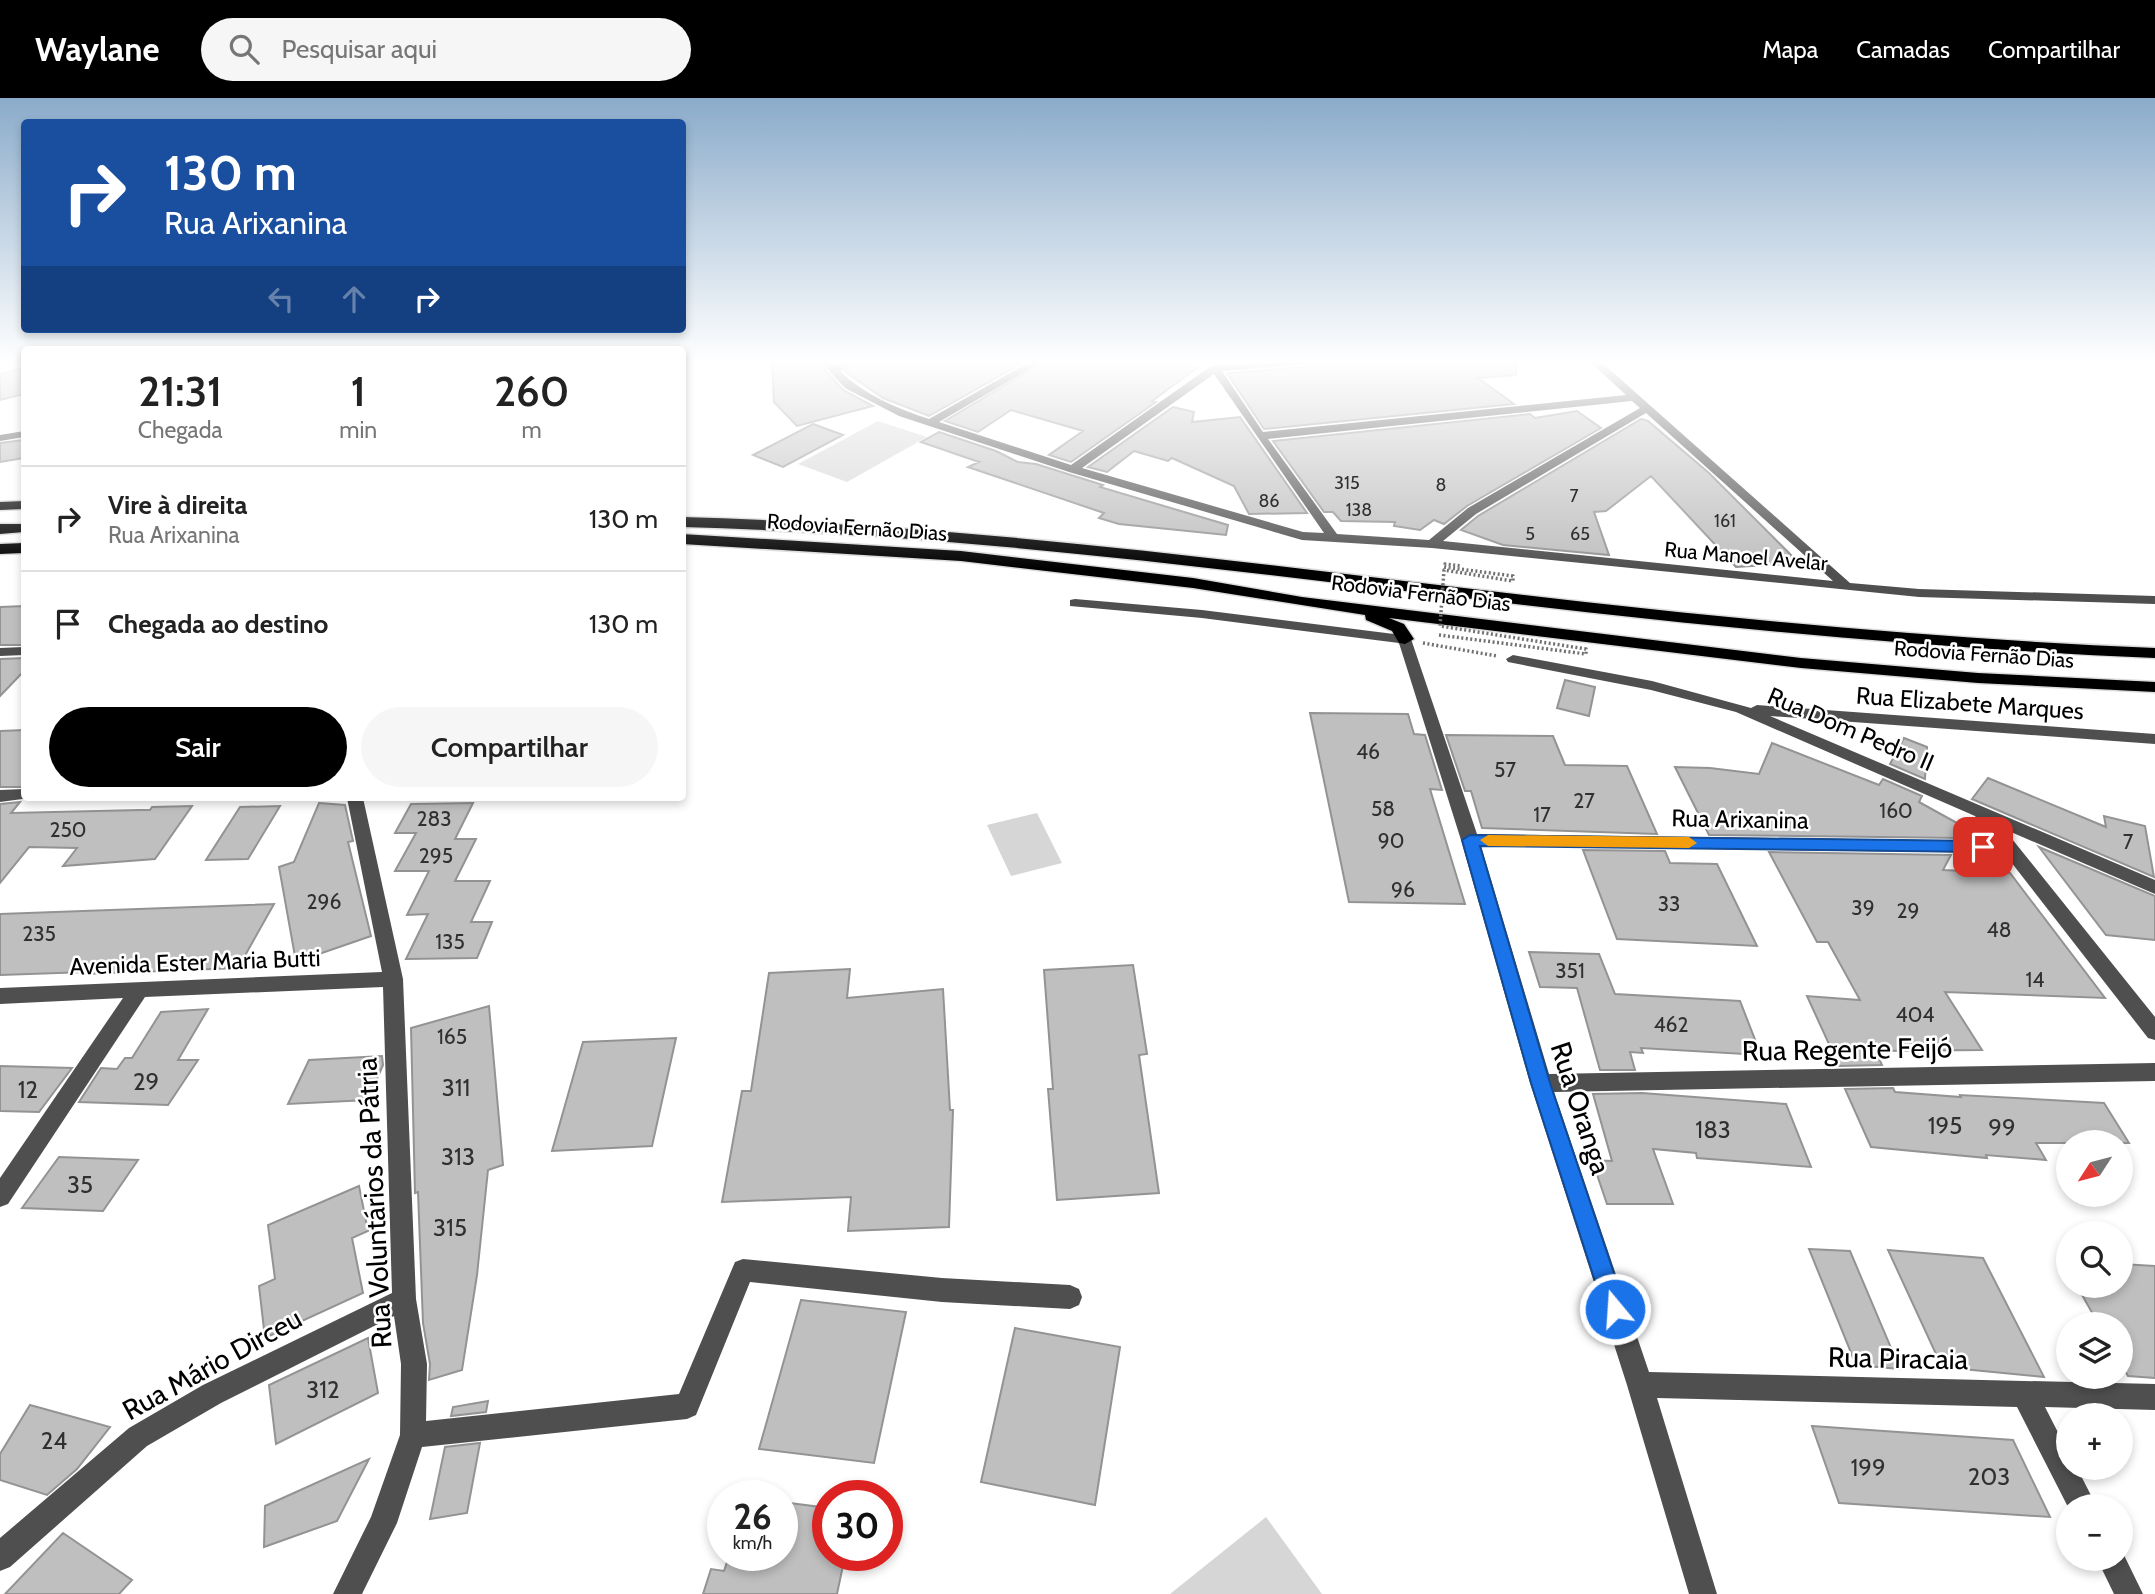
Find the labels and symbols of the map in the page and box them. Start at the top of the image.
house number: 315 [1334,472,1360,494]
house number: 8 [1436,474,1446,496]
house number: 7 [1569,485,1579,507]
house number: 86 [1258,490,1280,512]
house number: 138 [1346,499,1372,521]
street label: Rodovia Fernão Dias [766,508,948,546]
house number: 161 [1714,510,1736,532]
house number: 5 [1525,523,1535,545]
house number: 65 [1570,523,1590,545]
street label: Rua Manoel Avelar [1663,536,1829,576]
street label: Rodovia Fernão Dias [1330,570,1512,616]
street label: Rodovia Fernão Dias [1893,635,2075,673]
street label: Rua Dom Pedro II [1764,681,1938,777]
street label: Rua Elizabete Marques [1855,681,2085,725]
house number: 46 [1356,739,1380,764]
house number: 57 [1494,757,1516,782]
house number: 27 [1573,788,1595,813]
house number: 58 [1371,796,1395,821]
house number: 160 [1879,798,1913,823]
house number: 17 [1533,802,1551,827]
street label: Rua Arixanina [1671,803,1809,835]
house number: 283 [416,806,452,831]
house number: 250 [49,817,87,842]
pin [1953,817,2013,877]
house number: 90 [1378,828,1404,853]
house number: 7 [2123,829,2134,854]
house number: 295 [419,843,453,868]
house number: 96 [1391,877,1415,902]
house number: 296 [307,889,341,914]
house number: 33 [1658,891,1680,916]
house number: 39 [1851,895,1875,920]
house number: 29 [1897,898,1919,923]
house number: 48 [1987,917,2011,942]
house number: 235 [22,921,56,946]
house number: 135 [435,929,465,954]
street label: Avenida Ester Maria Butti [69,943,321,981]
house number: 351 [1555,958,1585,983]
house number: 14 [2026,967,2044,992]
house number: 404 [1896,1002,1934,1027]
house number: 462 [1653,1012,1689,1037]
house number: 165 [437,1024,467,1049]
street label: Rua Regente Feijó [1742,1030,1952,1068]
street label: Rua Oranga [1544,1037,1619,1179]
street label: Rua Voluntários da Pátria [349,1056,399,1349]
house number: 29 [133,1067,159,1096]
house number: 311 [442,1073,470,1102]
house number: 12 [18,1075,38,1104]
house number: 195 [1928,1111,1962,1140]
house number: 99 [1988,1113,2016,1142]
house number: 183 [1695,1115,1731,1144]
north arrow [2056,1130,2133,1208]
house number: 313 [441,1142,475,1171]
house number: 35 [67,1170,93,1199]
house number: 315 [433,1213,467,1242]
position arrow [1578,1272,1652,1346]
street label: Rua Mário Dirceu [116,1301,308,1427]
street label: Rua Piracaia [1828,1340,1969,1376]
house number: 312 [306,1375,340,1404]
house number: 24 [41,1426,67,1455]
house number: 199 [1850,1453,1886,1482]
house number: 203 [1968,1462,2010,1491]
speed limit sign: 30 [812,1480,903,1571]

